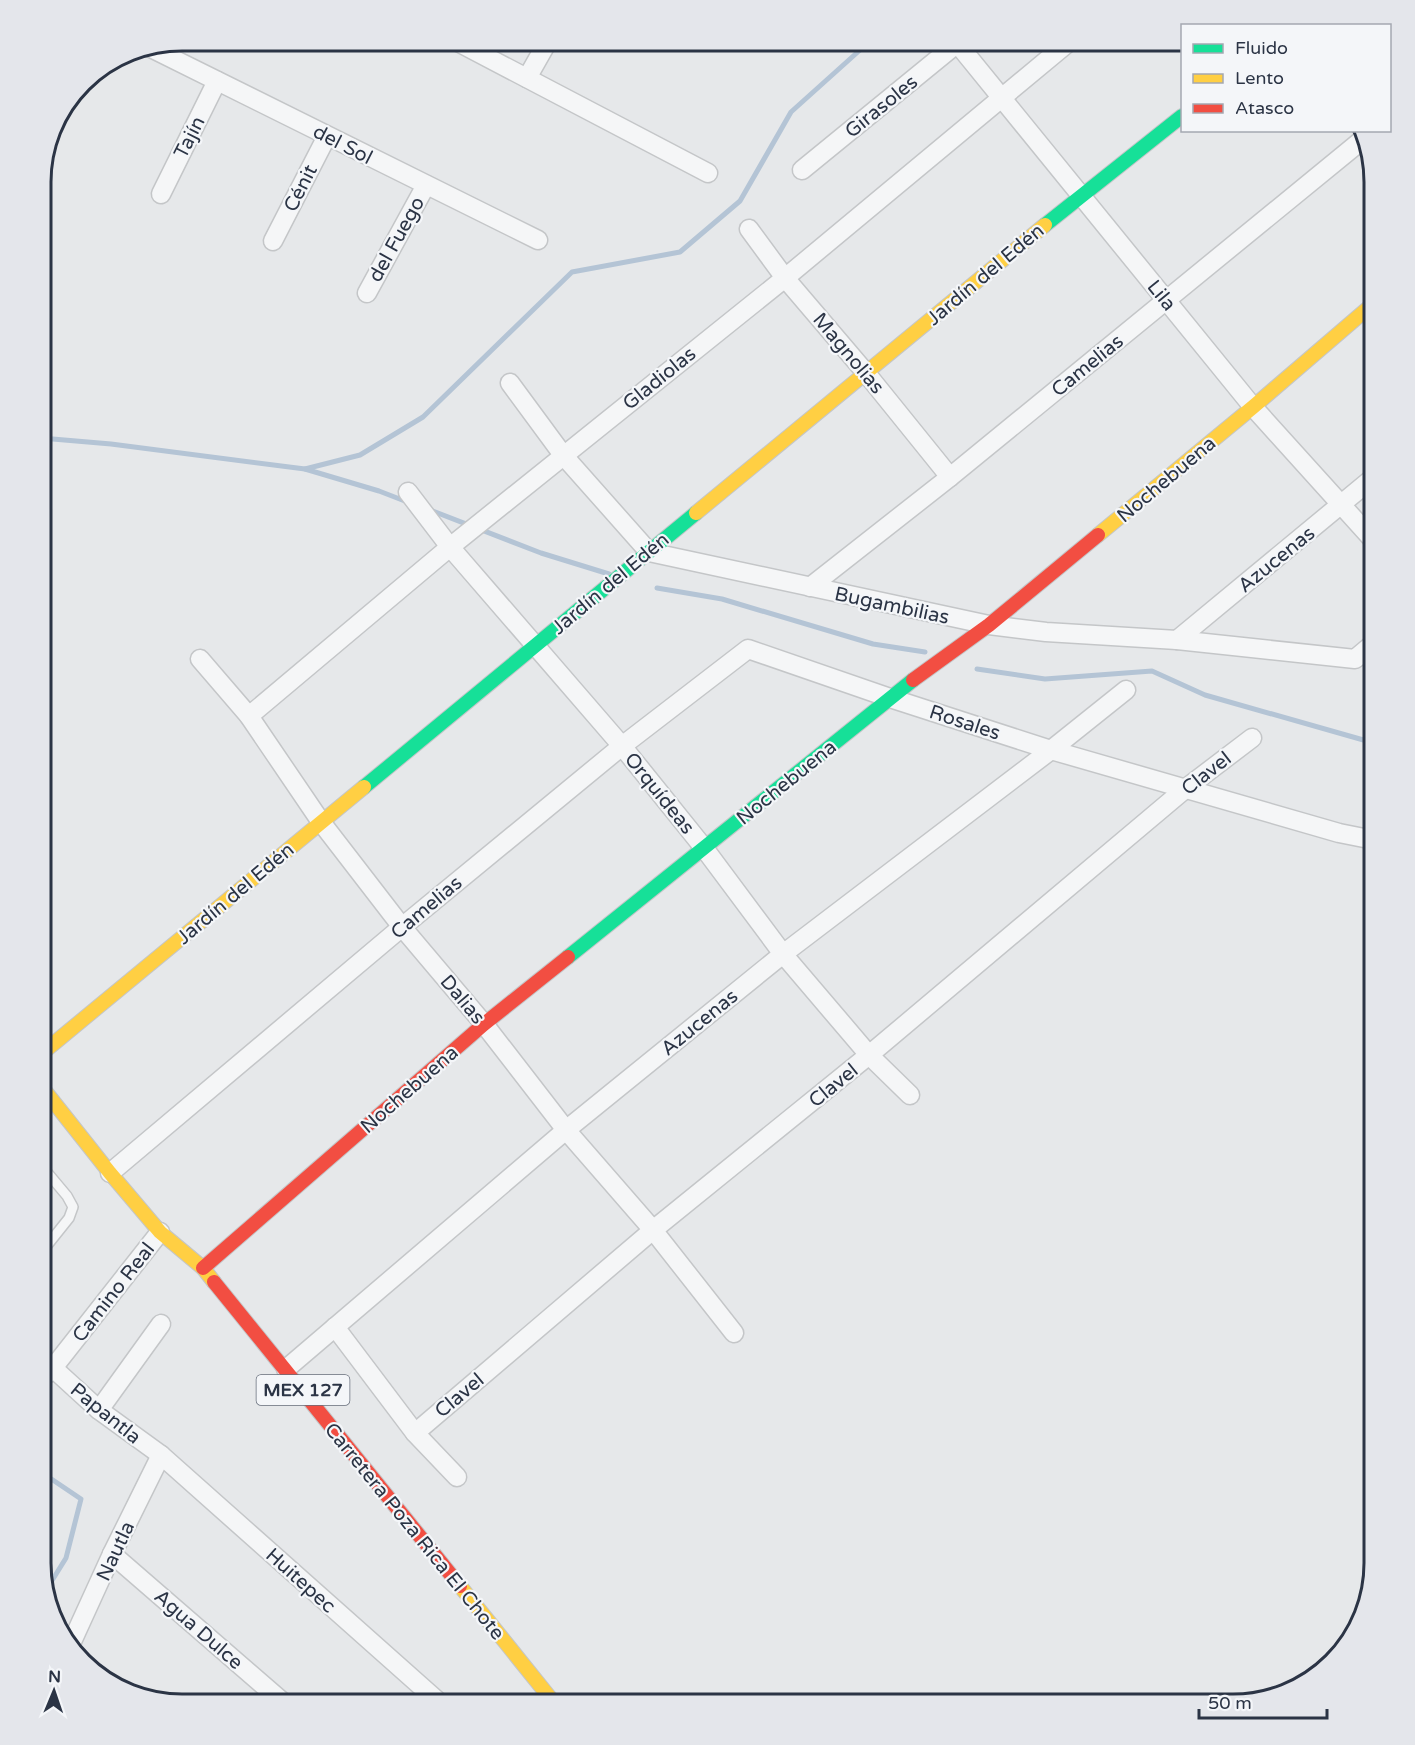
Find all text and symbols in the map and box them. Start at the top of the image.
legend [1181,24,1391,132]
text: Fluido [1235,37,1288,59]
text: Lento [1235,67,1284,89]
street label: Girasoles [840,70,923,143]
text: Atasco [1235,97,1294,119]
street label: Tajín [169,112,211,163]
street label: del Sol [309,120,376,170]
street label: Cénit [279,161,323,216]
street label: del Fuego [364,193,430,286]
street label: Jardín del Edén [922,219,1049,331]
street label: Lila [1142,275,1181,316]
street label: Magnolias [807,308,889,399]
street label: Camelias [1047,330,1128,402]
street label: Gladiolas [618,342,701,415]
street label: Nochebuena [1112,431,1221,528]
street label: Azucenas [1233,522,1320,598]
street label: Jardín del Edén [547,528,674,640]
street label: Bugambilias [832,582,951,630]
street label: Rosales [926,700,1003,746]
street label: Nochebuena [732,735,841,830]
street label: Clavel [1177,747,1236,801]
street label: Orquídeas [619,748,699,839]
street label: Jardín del Edén [172,838,299,950]
street label: Camelias [386,871,467,944]
street label: Dalias [435,970,490,1029]
street label: Azucenas [656,985,743,1061]
street label: Nochebuena [356,1041,463,1139]
street label: Clavel [804,1059,863,1113]
street label: Camino Real [67,1238,160,1347]
street label: Clavel [430,1368,489,1423]
road number: MEX 127 [256,1375,350,1405]
street label: Papantla [65,1378,145,1449]
street label: Carretera Poza Rica El Chote [319,1418,509,1645]
street label: Nautla [92,1518,140,1585]
street label: Huitepec [261,1543,340,1618]
street label: Agua Dulce [149,1585,248,1675]
north arrow [24,1661,84,1721]
text: N [48,1667,61,1687]
scale bar [1199,1682,1326,1720]
text: 50 m [1208,1692,1252,1714]

